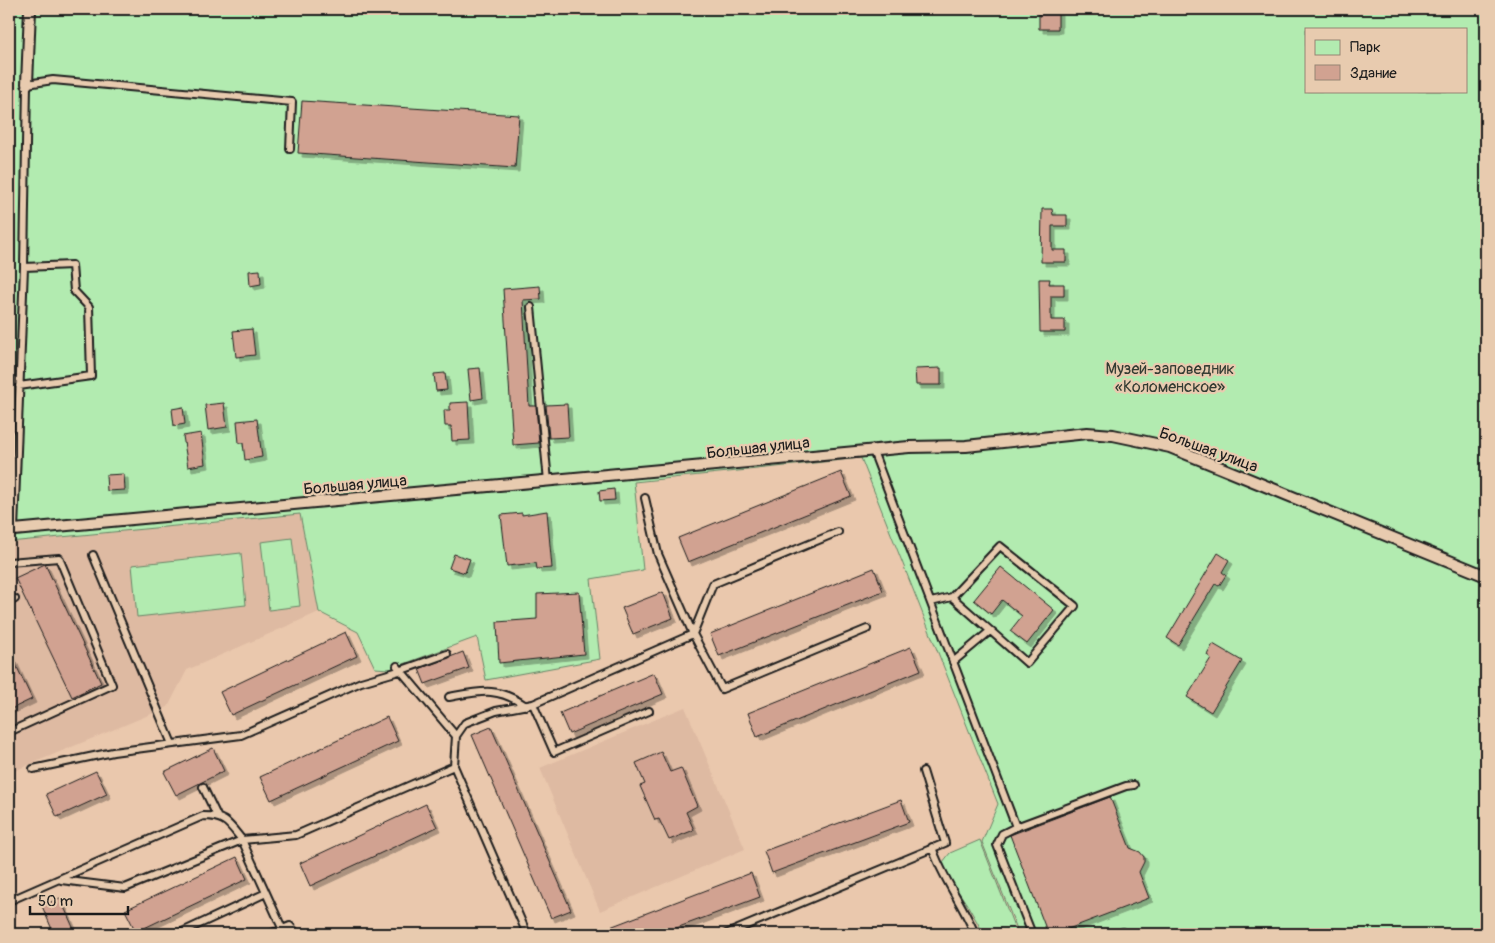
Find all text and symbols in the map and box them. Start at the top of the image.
legend [1305,28,1468,92]
text: Парк [1350,38,1381,57]
text: Здание [1350,64,1397,83]
park label: Музей-заповедник «Коломенское» [1105,359,1235,397]
street label: Большая улица [1157,423,1261,477]
street label: Большая улица [706,433,811,463]
street label: Большая улица [303,471,408,499]
scale bar [30,883,128,915]
text: 50 m [38,892,73,911]

